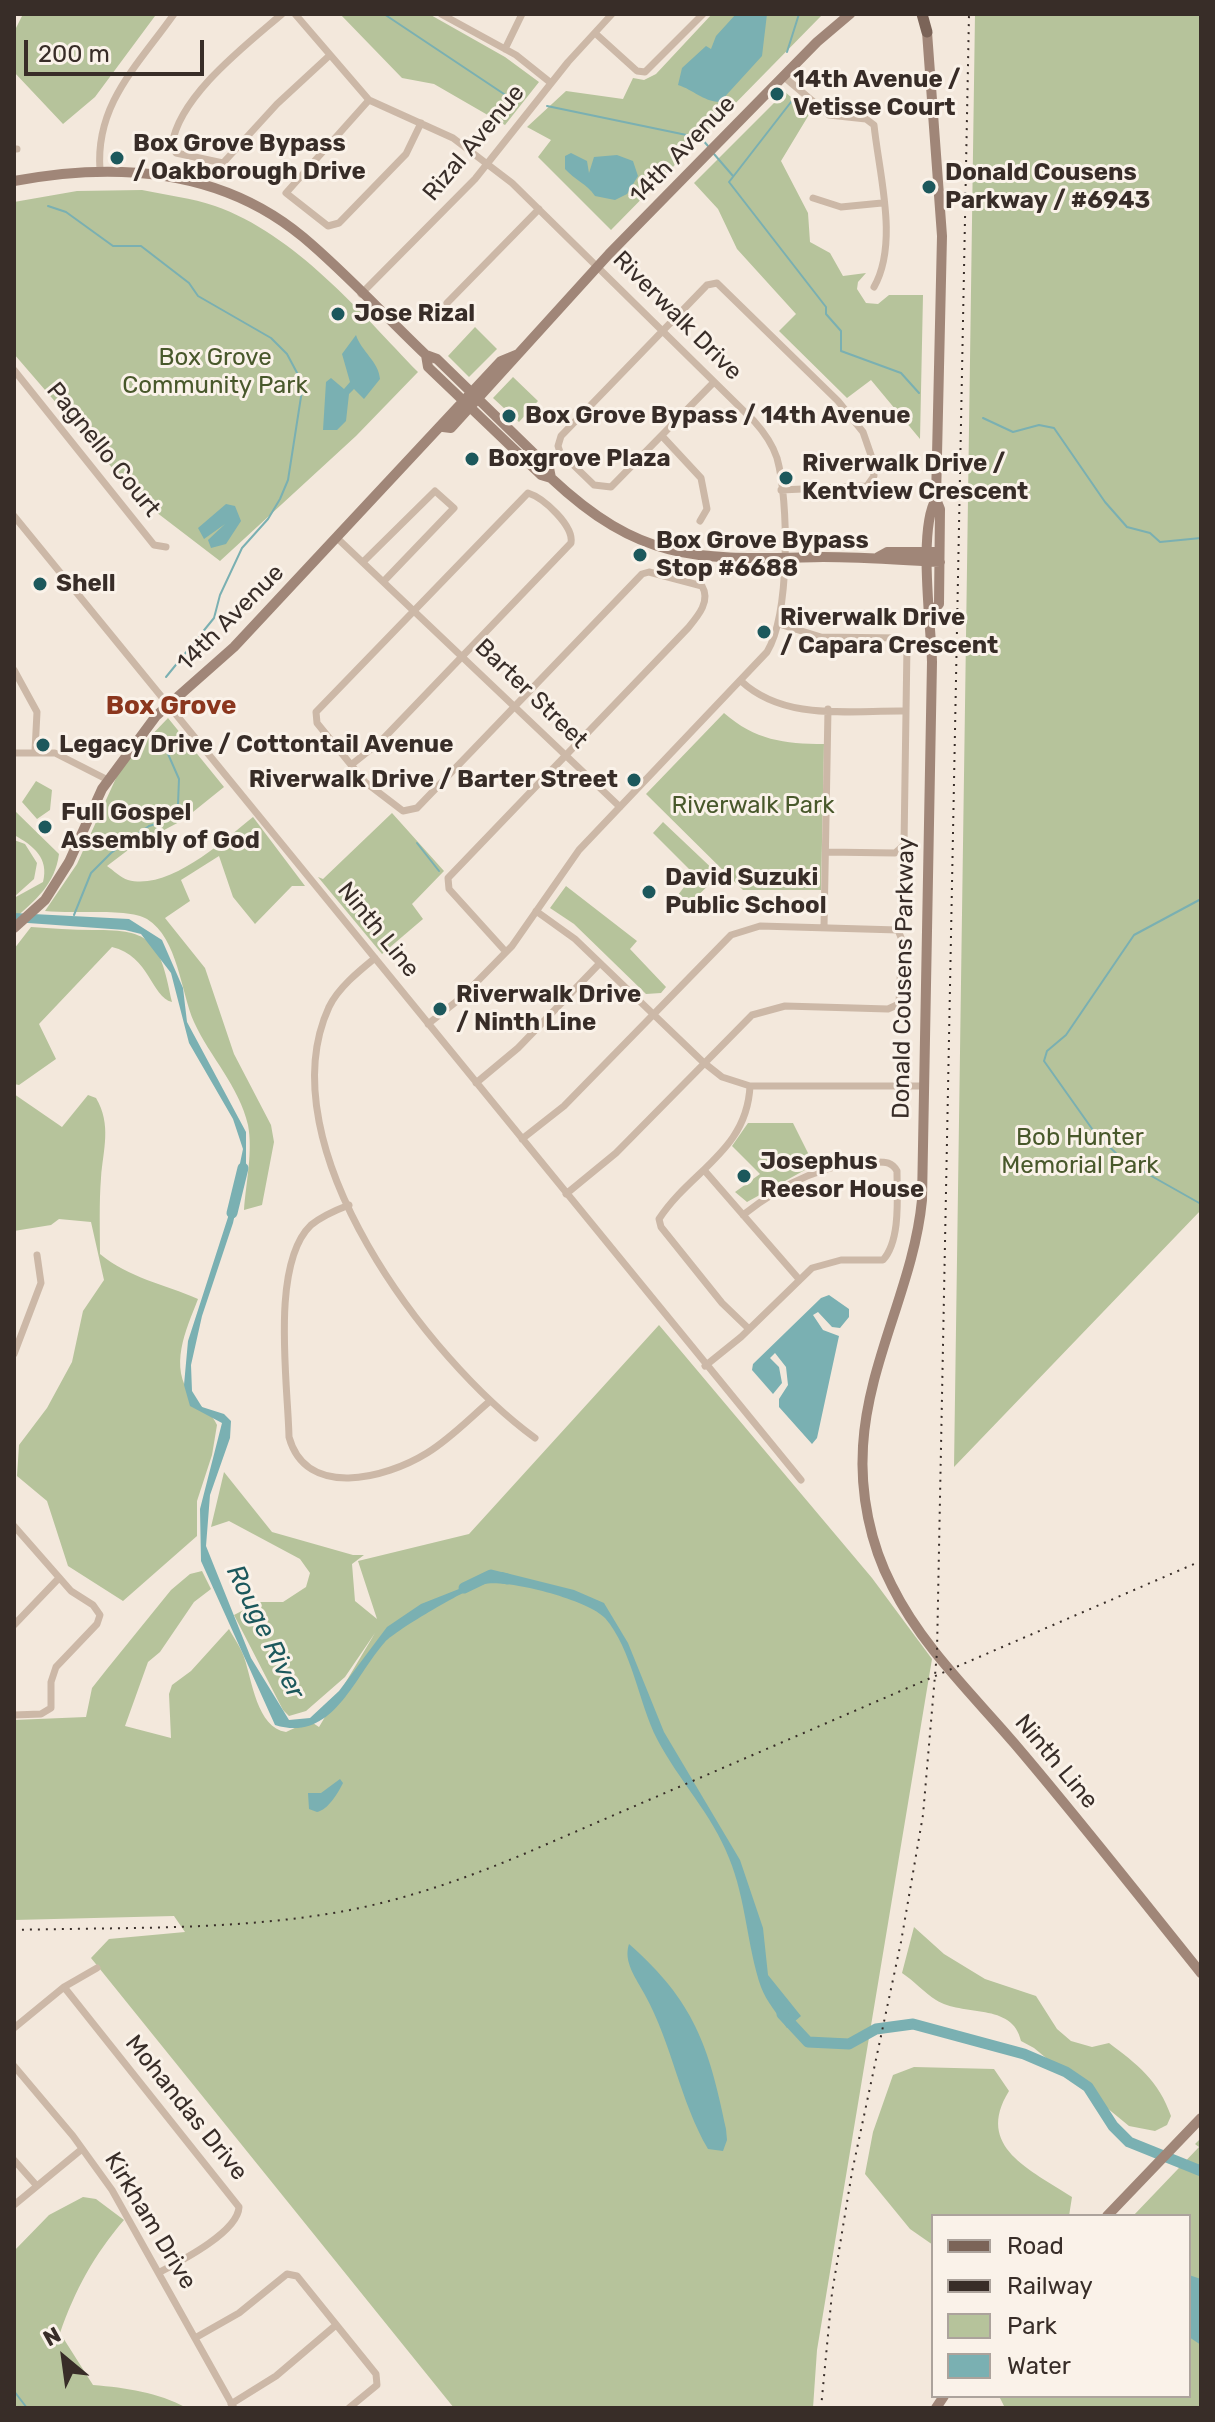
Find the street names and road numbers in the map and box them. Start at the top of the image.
street label: Rizal Avenue [417,79,531,207]
street label: 14th Avenue [624,90,742,210]
street label: Riverwalk Drive [606,245,748,387]
street label: Pagnello Court [40,377,166,523]
street label: 14th Avenue [172,559,290,677]
street label: Barter Street [469,633,593,755]
street label: Donald Cousens Parkway [887,837,921,1119]
street label: Ninth Line [331,877,425,983]
street label: Ninth Line [1008,1709,1104,1815]
street label: Mohandas Drive [119,2030,253,2186]
street label: Kirkham Drive [98,2147,202,2295]

